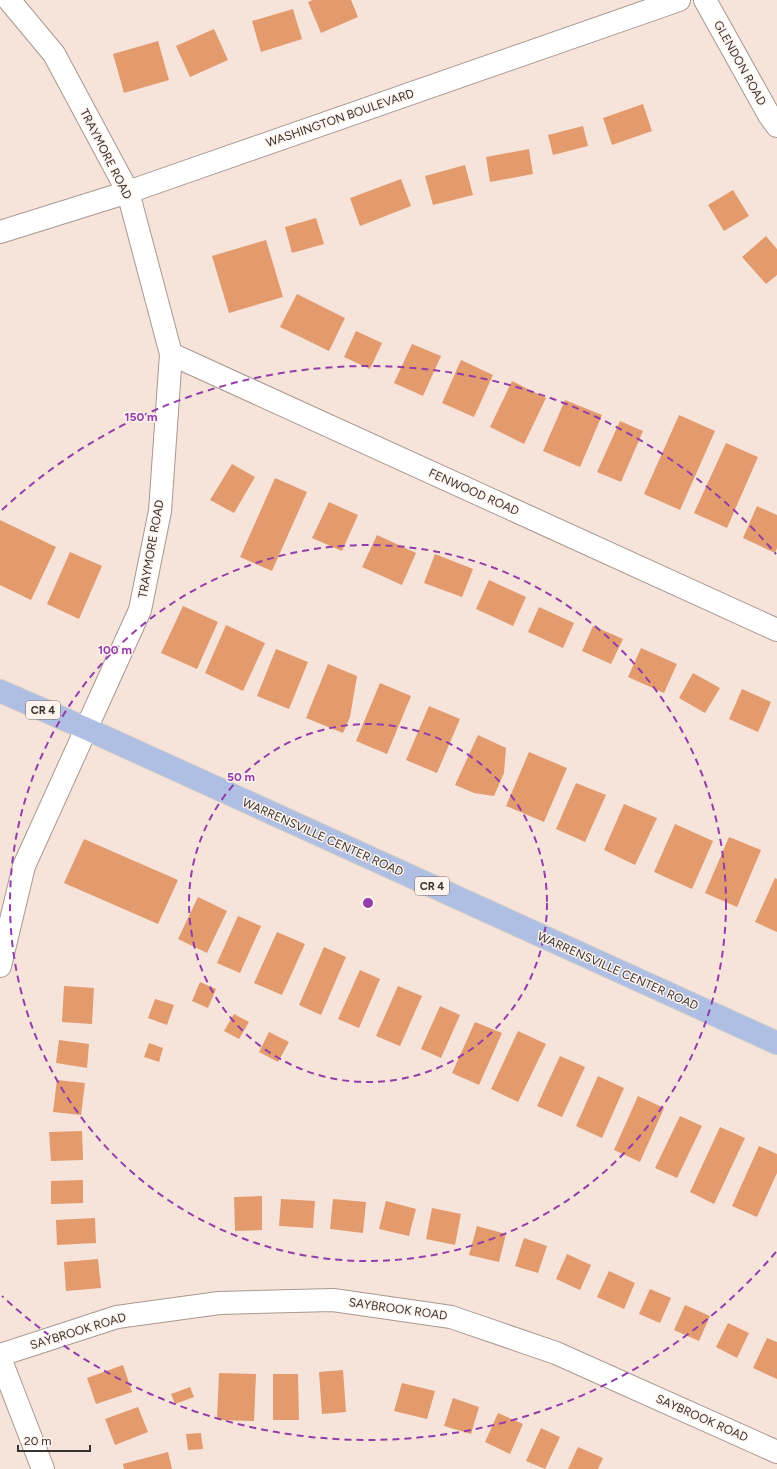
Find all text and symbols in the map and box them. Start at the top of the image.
street label: GLENDON ROAD [711,18,769,108]
street label: WASHINGTON BOULEVARD [264,86,416,150]
street label: TRAYMORE ROAD [77,106,135,202]
text: 150 m [124,410,158,424]
street label: FENWOOD ROAD [427,466,521,518]
street label: TRAYMORE ROAD [135,499,167,599]
text: 100 m [98,643,132,657]
road number: CR 4 [26,701,60,719]
text: 50 m [227,770,255,784]
street label: WARRENSVILLE CENTER ROAD [240,795,406,879]
road number: CR 4 [415,877,449,895]
centre of rings [361,896,375,910]
street label: WARRENSVILLE CENTER ROAD [535,929,701,1013]
street label: SAYBROOK ROAD [348,1295,448,1323]
street label: SAYBROOK ROAD [28,1310,128,1352]
street label: SAYBROOK ROAD [654,1391,750,1445]
scale bar [18,1427,90,1453]
text: 20 m [24,1434,52,1448]

